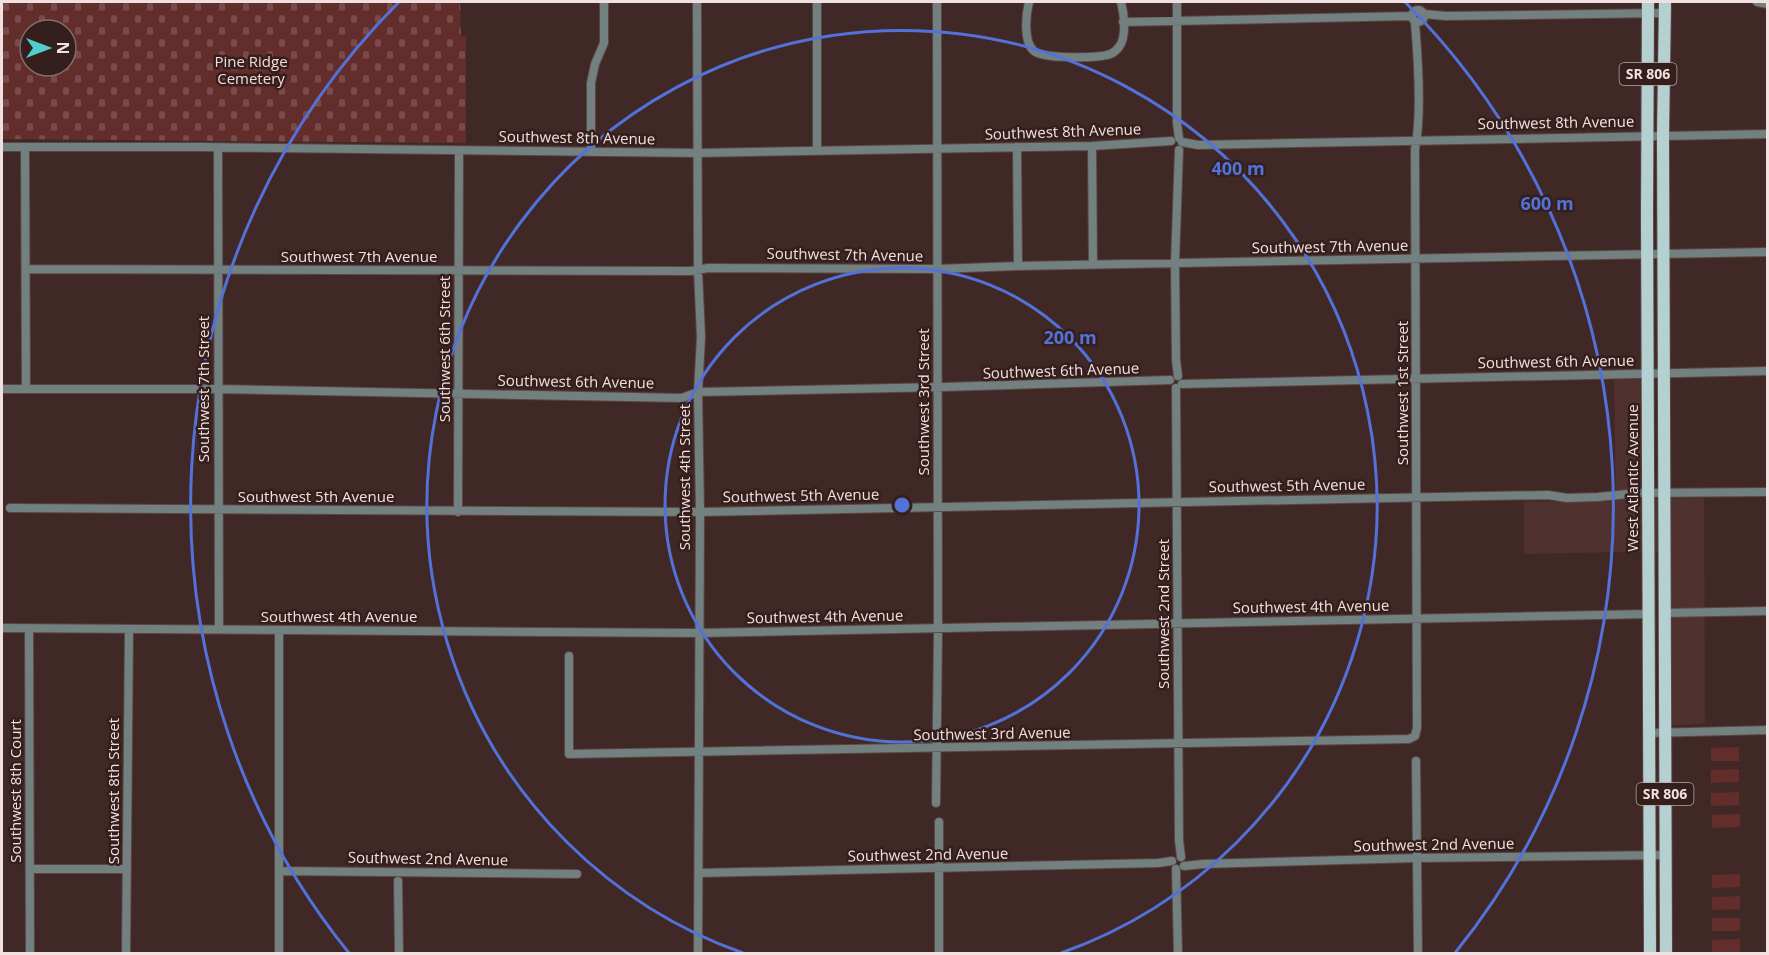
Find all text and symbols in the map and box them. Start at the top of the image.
north arrow [18,18,78,78]
text: N [52,41,74,55]
park label: Pine Ridge Cemetery [214,51,288,88]
road number: SR 806 [1620,63,1676,85]
street label: Southwest 8th Avenue [1477,111,1634,133]
street label: Southwest 8th Avenue [984,118,1142,144]
street label: Southwest 8th Avenue [499,126,656,148]
text: 400 m [1211,156,1265,180]
text: 600 m [1520,191,1574,215]
street label: Southwest 7th Avenue [1251,235,1408,257]
street label: Southwest 7th Avenue [767,243,924,265]
street label: Southwest 7th Avenue [281,246,437,266]
street label: Southwest 6th Street [434,276,454,422]
street label: Southwest 7th Street [193,316,213,462]
street label: Southwest 1st Street [1392,321,1412,465]
text: 200 m [1043,325,1097,349]
street label: Southwest 3rd Street [913,328,933,476]
street label: Southwest 6th Avenue [1477,350,1634,372]
street label: Southwest 6th Avenue [982,357,1140,383]
street label: Southwest 6th Avenue [498,370,655,392]
street label: Southwest 4th Street [674,404,694,550]
street label: West Atlantic Avenue [1622,404,1642,552]
street label: Southwest 5th Avenue [1208,474,1365,496]
street label: Southwest 5th Avenue [722,484,879,506]
street label: Southwest 5th Avenue [238,486,394,506]
centre of rings [892,495,912,515]
street label: Southwest 2nd Street [1153,539,1173,689]
street label: Southwest 4th Avenue [1232,595,1389,617]
street label: Southwest 4th Avenue [746,605,903,627]
street label: Southwest 4th Avenue [261,606,417,626]
street label: Southwest 8th Street [103,718,123,864]
street label: Southwest 8th Court [5,719,25,863]
street label: Southwest 3rd Avenue [913,722,1071,744]
road number: SR 806 [1636,783,1694,805]
street label: Southwest 2nd Avenue [1354,833,1514,855]
street label: Southwest 2nd Avenue [848,843,1008,865]
street label: Southwest 2nd Avenue [348,847,508,869]

